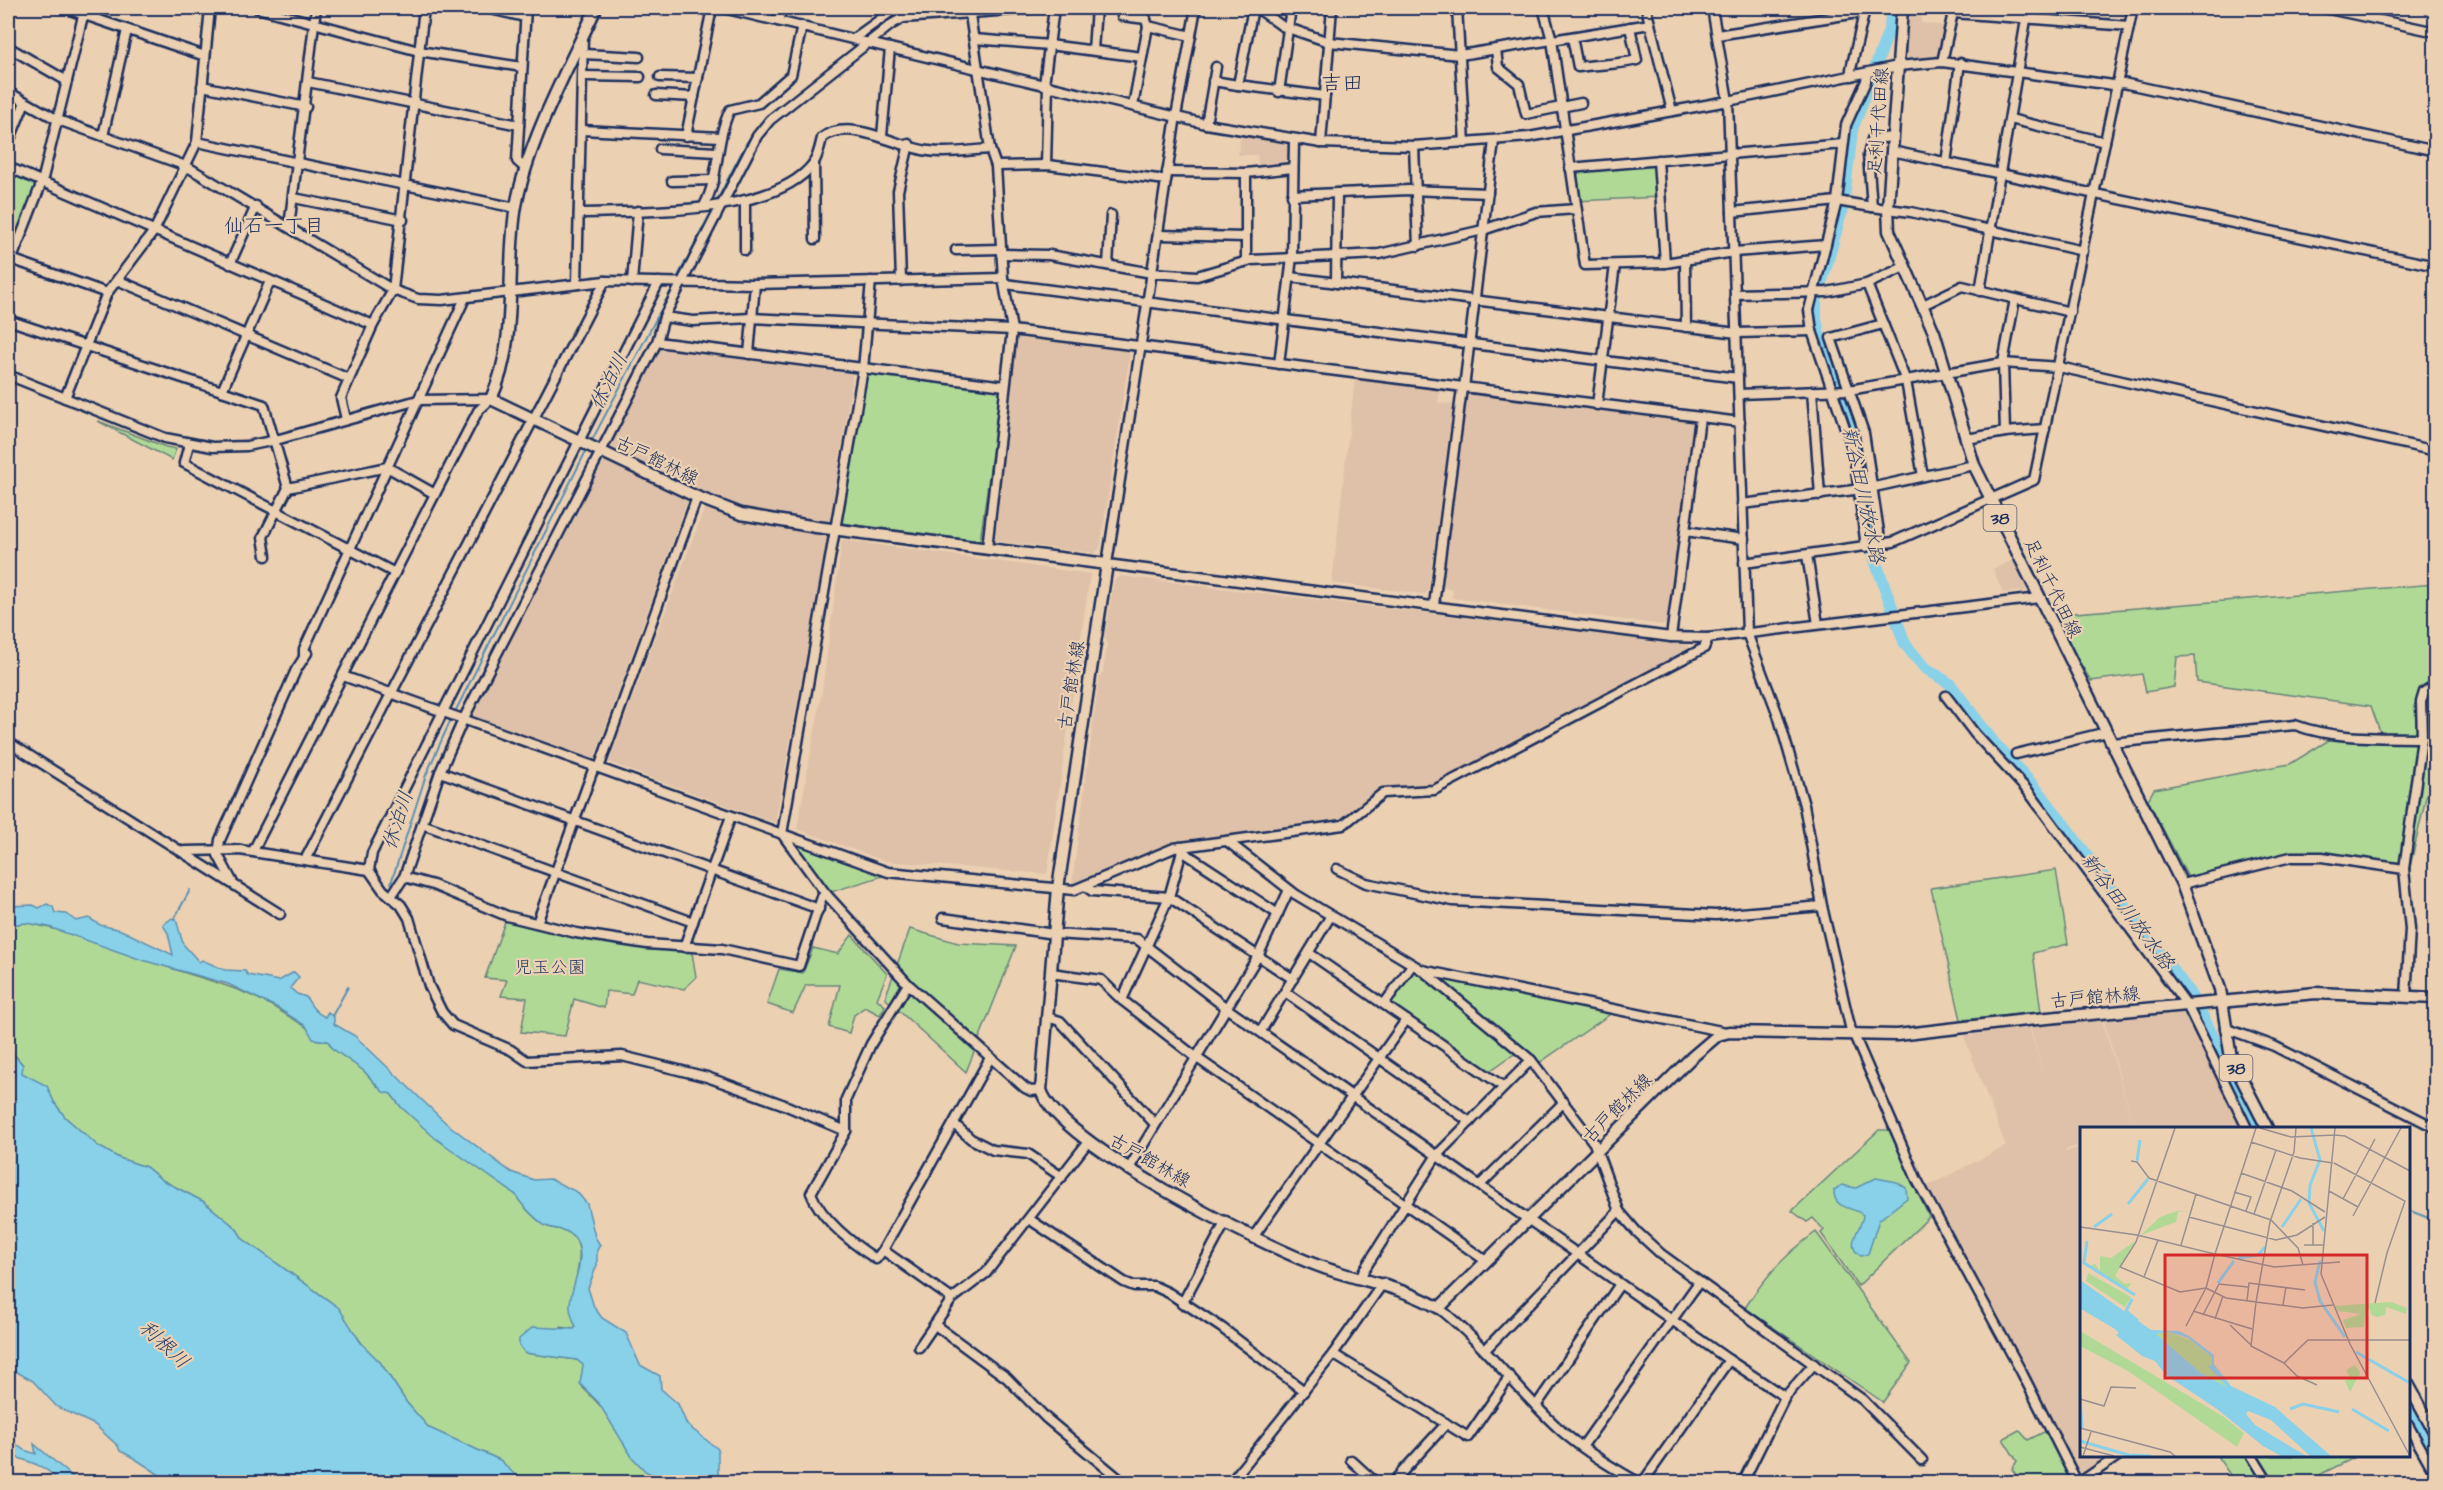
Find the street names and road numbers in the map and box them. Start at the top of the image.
street label: 足利千代田線 [1862,66,1895,176]
street label: 古戸館林線 [611,429,703,491]
road number: 38 [1984,505,2016,531]
street label: 足利千代田線 [2018,534,2087,642]
street label: 古戸館林線 [1052,639,1091,731]
street label: 古戸館林線 [2049,981,2141,1014]
road number: 38 [2220,1055,2252,1081]
street label: 古戸館林線 [1577,1068,1658,1149]
street label: 古戸館林線 [1105,1127,1195,1194]

